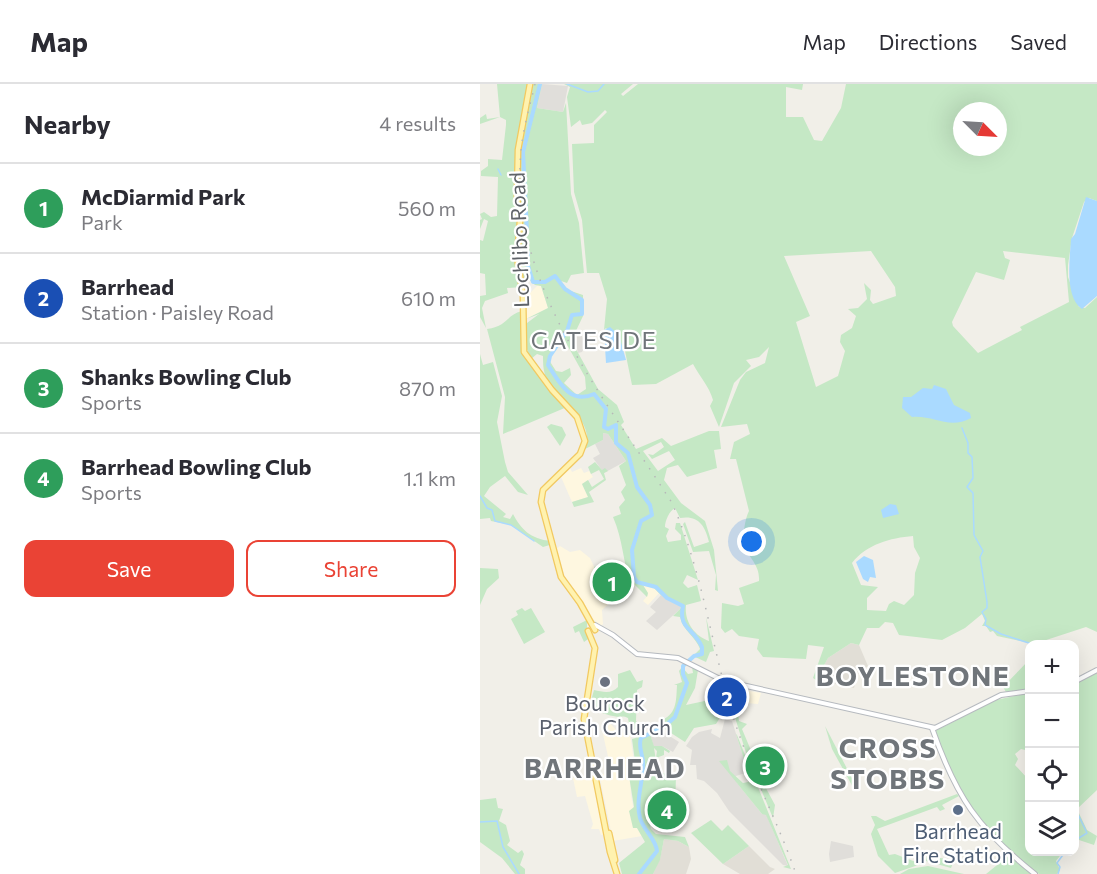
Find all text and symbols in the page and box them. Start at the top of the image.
text: Map [30,24,88,58]
text: Map [803,29,846,54]
text: Directions [879,29,977,54]
text: Saved [1010,29,1067,54]
north arrow [953,102,1007,156]
text: Nearby [24,108,111,139]
text: 4 results [379,111,456,135]
street label: Lochlibo Road [504,172,533,308]
text: McDiarmid Park [81,183,246,210]
text: 1 [39,196,48,220]
text: 560 m [398,196,456,220]
text: Park [81,210,123,234]
text: Barrhead [81,273,174,300]
text: 2 [38,286,49,310]
text: 610 m [401,286,456,310]
text: Station · Paisley Road [81,300,274,324]
district label: GATESIDE [531,325,657,354]
text: Shanks Bowling Club [81,363,292,390]
text: 3 [38,376,49,400]
text: 870 m [399,376,456,400]
text: Sports [81,390,142,414]
text: Barrhead Bowling Club [81,453,312,480]
text: 4 [37,466,50,490]
text: 1.1 km [404,466,456,490]
text: Sports [81,480,142,504]
your location [737,527,766,556]
button: Save [24,540,234,597]
button: Share [246,540,456,597]
pin: 1 [592,560,632,604]
map controls [1025,640,1079,856]
button: + [1025,640,1079,694]
district label: BOYLESTONE [816,659,1010,692]
pin: 2 [708,674,746,720]
marker: Bourock Parish Church [598,675,612,689]
place label: Bourock Parish Church [539,690,671,739]
button: − [1025,694,1079,748]
district label: CROSS STOBBS [830,731,946,795]
pin: 3 [746,744,784,788]
button: locate [1025,748,1079,802]
district label: BARRHEAD [524,751,686,784]
pin: 4 [648,788,687,832]
button: layers [1025,802,1079,856]
marker: Barrhead Fire Station [951,803,965,817]
place label: Barrhead Fire Station [903,818,1013,867]

